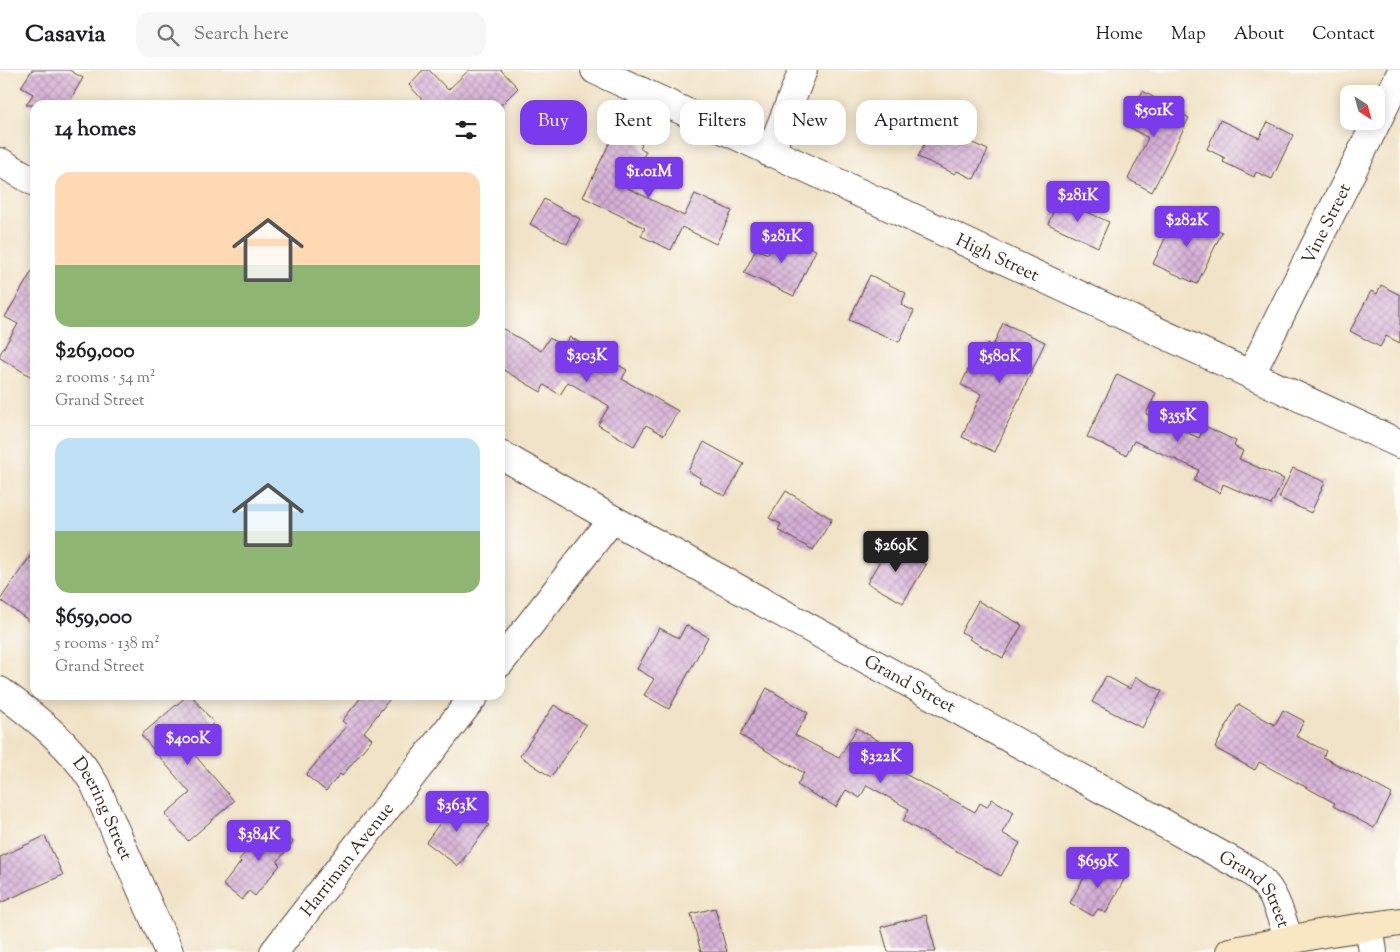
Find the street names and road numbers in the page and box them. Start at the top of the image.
street label: Vine Street [1297,179,1359,270]
street label: High Street [951,228,1043,289]
street label: Grand Street [859,650,960,721]
street label: Deering Street [65,752,138,865]
street label: Harriman Avenue [295,798,401,923]
street label: Grand Street [1213,845,1295,931]

